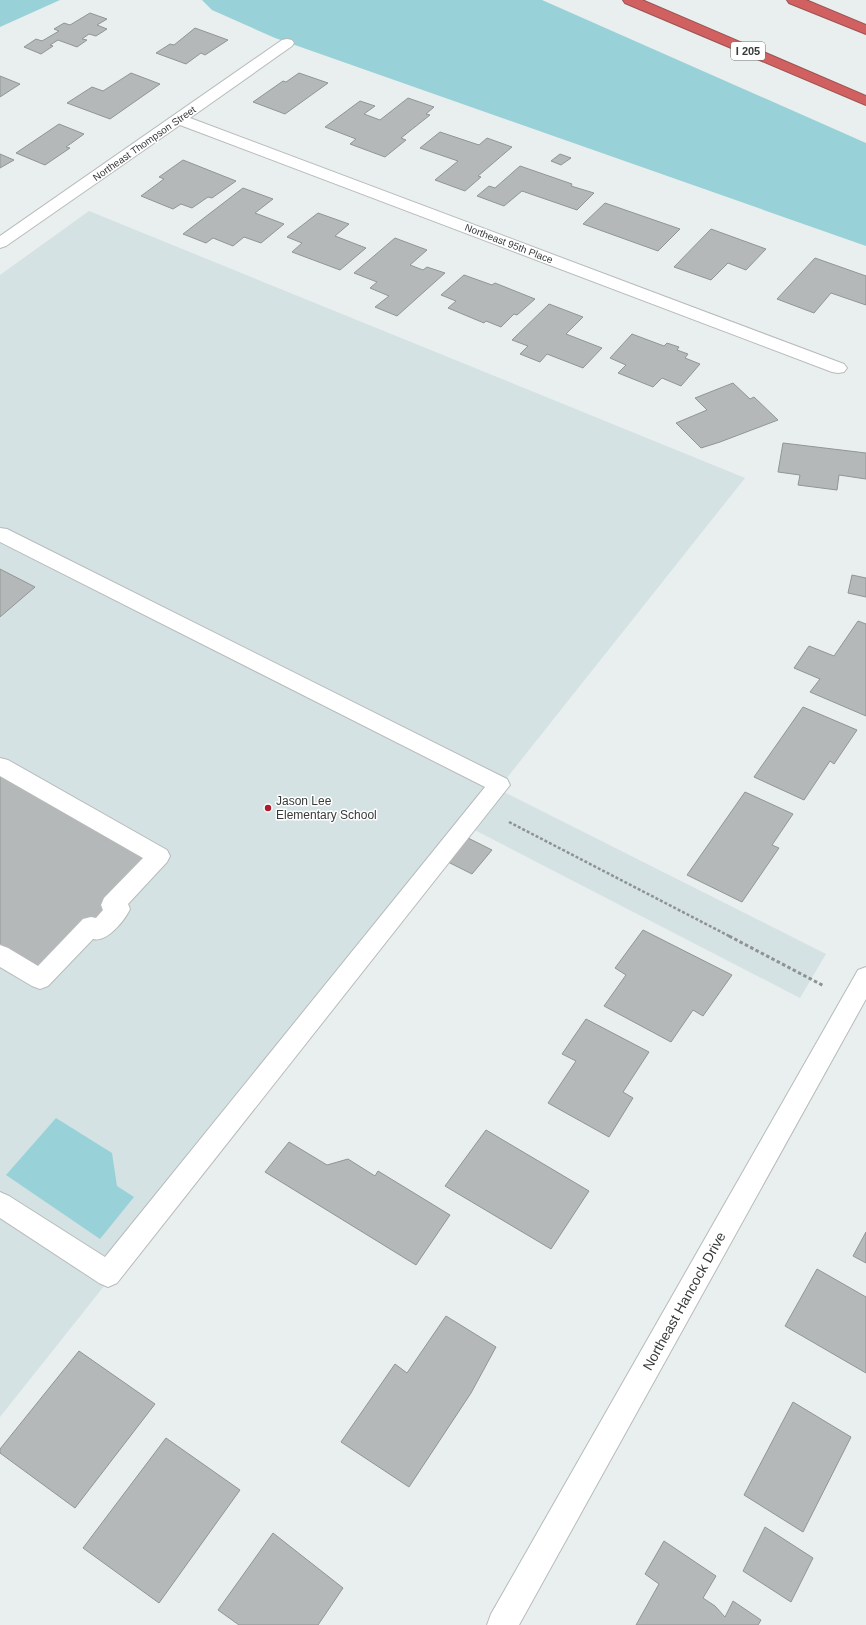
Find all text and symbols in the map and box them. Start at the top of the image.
road number: I 205 [731,42,765,60]
street label: Northeast Thompson Street [91,104,198,183]
street label: Northeast 95th Place [463,222,555,265]
place label: Jason Lee Elementary School [276,794,377,822]
marker: Jason Lee Elementary School [263,803,273,813]
street label: Northeast Hancock Drive [639,1229,729,1373]

